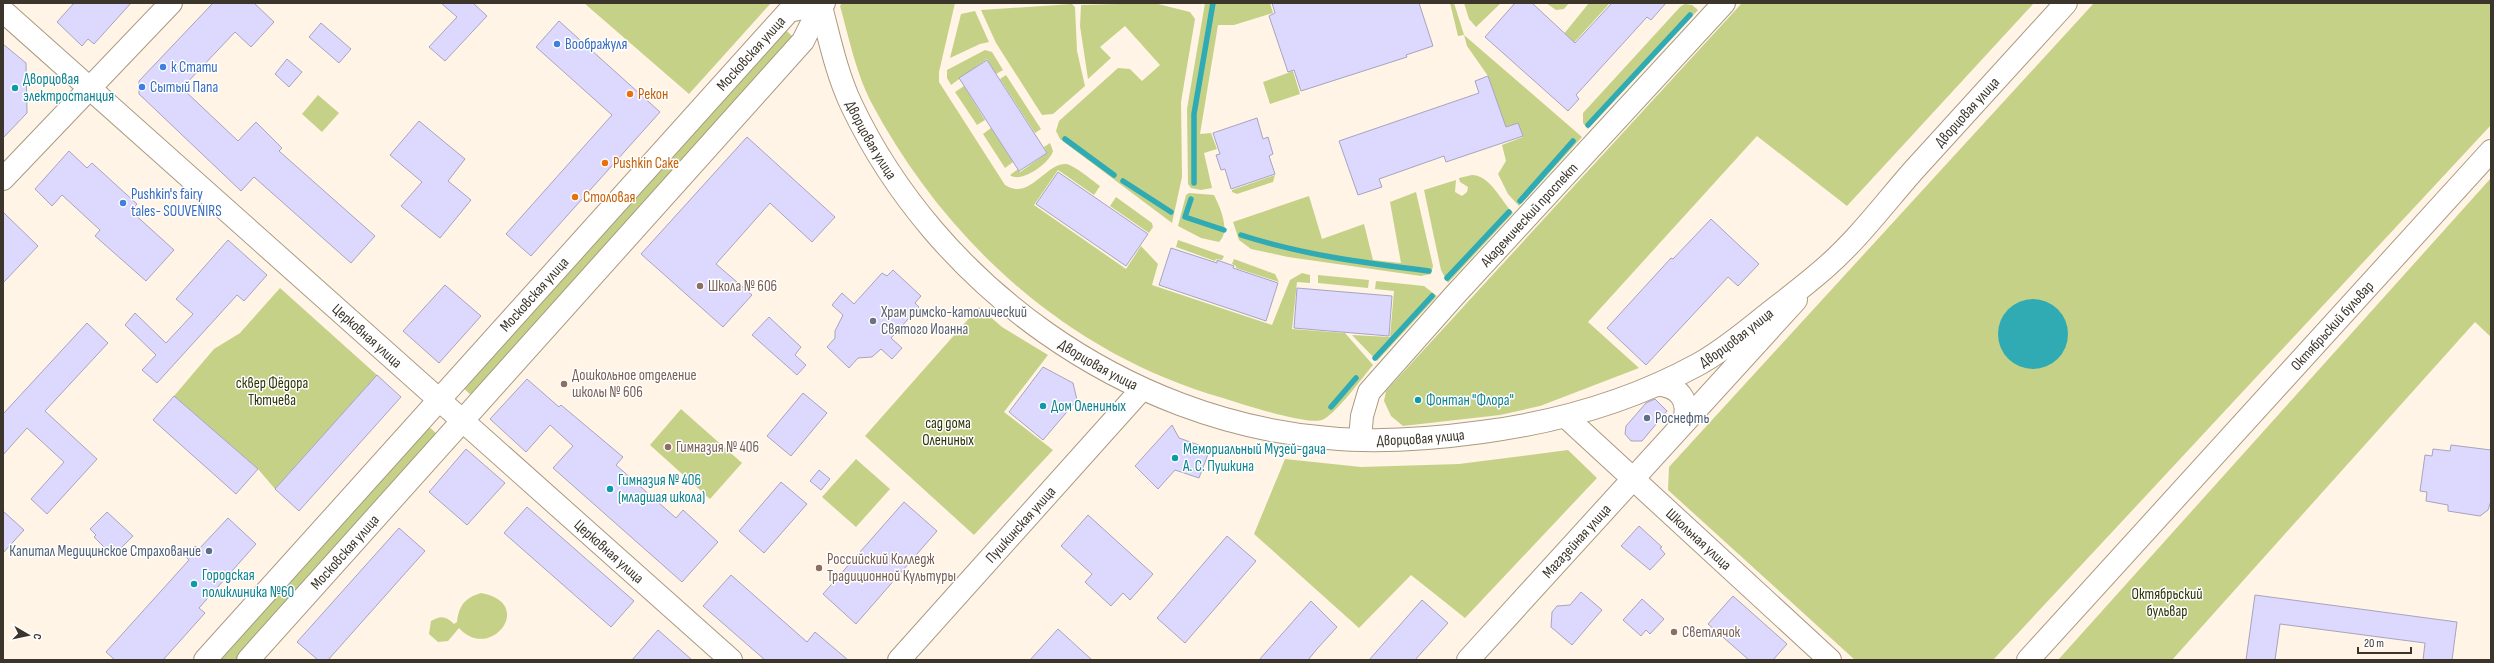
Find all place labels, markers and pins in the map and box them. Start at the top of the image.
place label: Воображуля [565,35,627,54]
marker: Воображуля [552,39,562,49]
place label: к Стати [171,58,218,77]
marker: к Стати [158,62,168,72]
place label: Дворцовая электростанция [23,70,114,106]
place label: Сытый Папа [150,78,218,97]
marker: Сытый Папа [137,82,147,92]
marker: Дворцовая электростанция [10,83,20,93]
place label: Рекон [638,85,668,104]
marker: Рекон [625,89,635,99]
place label: Pushkin Cake [613,154,679,173]
marker: Pushkin Cake [600,158,610,168]
place label: Pushkin's fairy tales- SOUVENIRS [131,185,222,221]
place label: Столовая [583,188,636,207]
marker: Столовая [570,192,580,202]
marker: Pushkin's fairy tales- SOUVENIRS [118,198,128,208]
place label: Школа № 606 [708,277,777,296]
marker: Школа № 606 [695,281,705,291]
place label: Храм римско-католический Святого Иоанна [880,303,1027,339]
marker: Храм римско-католический Святого Иоанна [868,316,878,326]
place label: Дошкольное отделение школы № 606 [572,366,697,402]
marker: Дошкольное отделение школы № 606 [559,379,569,389]
place label: Фонтан "Флора" [1426,391,1514,410]
marker: Фонтан "Флора" [1413,395,1423,405]
place label: Дом Олениных [1051,397,1126,416]
marker: Дом Олениных [1038,401,1048,411]
place label: Роснефть [1655,409,1709,428]
marker: Роснефть [1642,413,1652,423]
place label: Гимназия № 406 [676,438,759,457]
place label: Мемориальный Музей-дача А. С. Пушкина [1182,440,1326,476]
marker: Гимназия № 406 [663,442,673,452]
marker: Мемориальный Музей-дача А. С. Пушкина [1170,453,1180,463]
place label: Гимназия № 406 (младшая школа) [618,471,705,507]
marker: Гимназия № 406 (младшая школа) [605,484,615,494]
place label: Капитал Медицинское Страхование [9,542,201,561]
marker: Капитал Медицинское Страхование [204,546,214,556]
place label: Российский Колледж Традиционной Культуры [827,550,956,586]
marker: Российский Колледж Традиционной Культуры [814,563,824,573]
place label: Городская поликлиника №60 [202,566,294,602]
marker: Городская поликлиника №60 [189,579,199,589]
place label: Светлячок [1682,623,1741,642]
marker: Светлячок [1669,627,1679,637]

